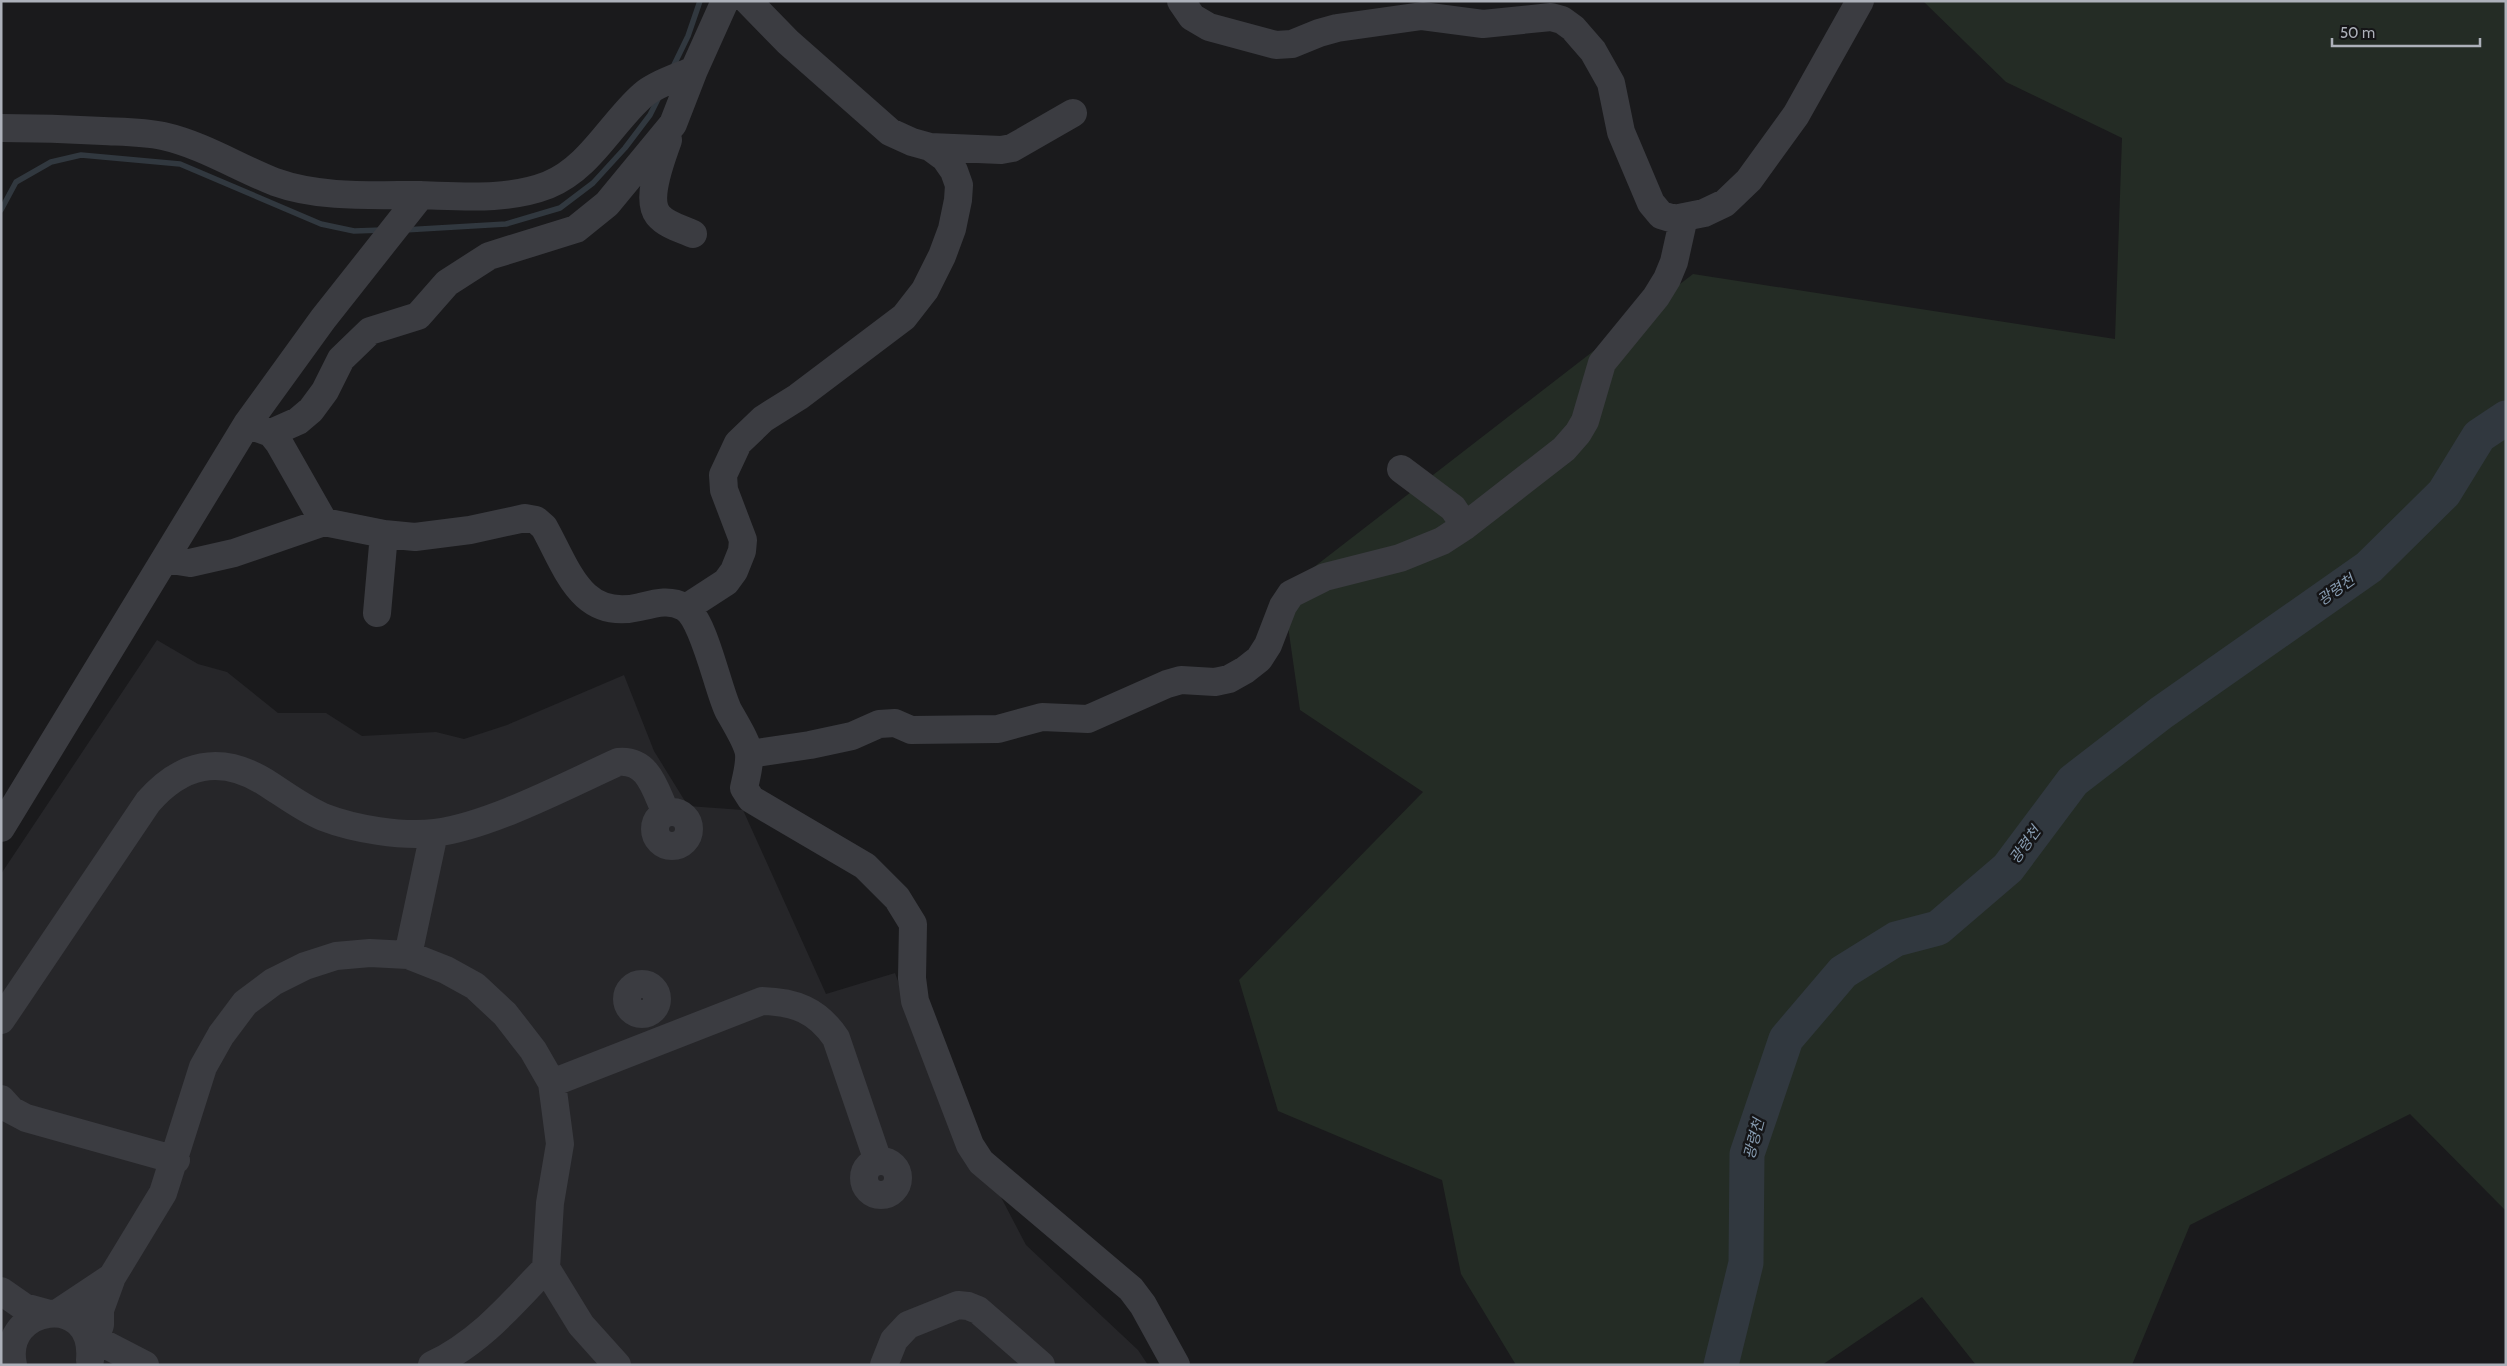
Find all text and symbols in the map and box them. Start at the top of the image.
scale bar [2332,15,2480,47]
text: 50 m [2340,24,2375,42]
water label: 광령천 [2314,569,2360,609]
water label: 광령천 [2006,821,2046,867]
water label: 광령천 [1740,1115,1769,1161]

